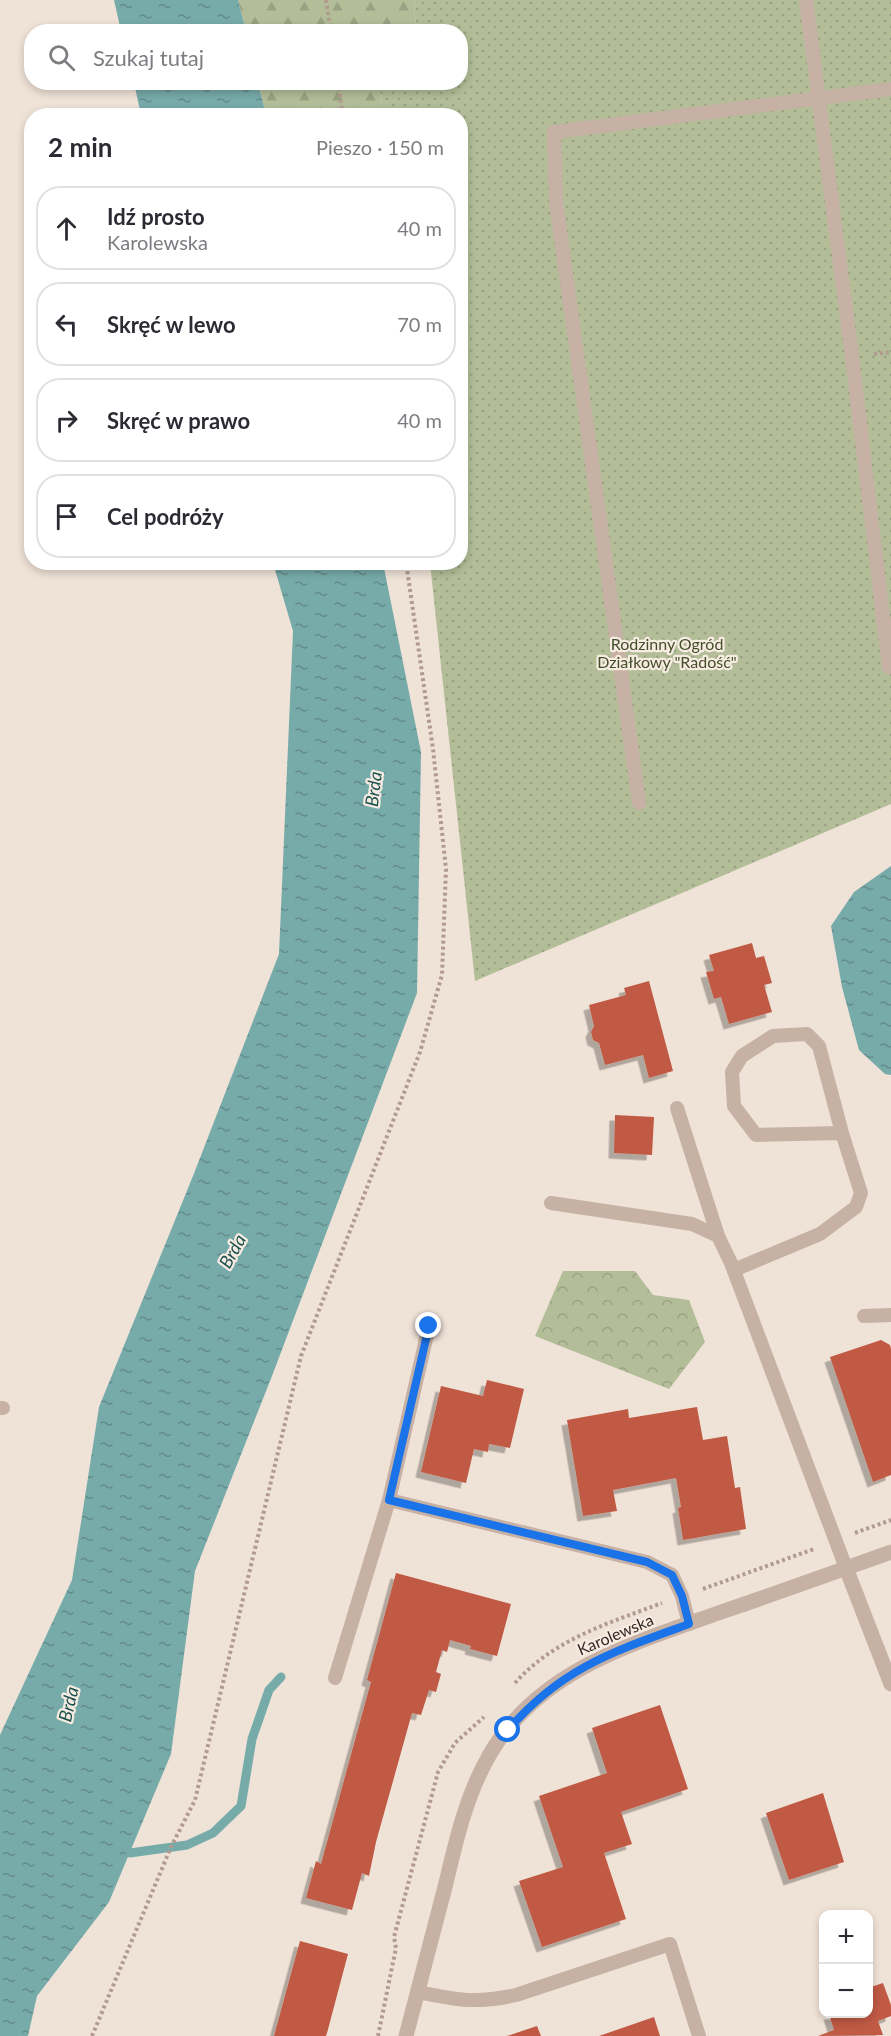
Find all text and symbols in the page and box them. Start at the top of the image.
search box [24,24,468,90]
icon: search [45,41,78,74]
text: Szukaj tutaj [93,44,204,71]
text: 2 min [48,131,112,163]
text: Pieszo · 150 m [316,135,444,159]
text: Idź prosto [107,203,205,230]
icon: ahead [50,212,83,245]
text: 40 m [397,216,442,240]
text: Karolewska [107,230,208,254]
icon: left [50,308,83,341]
text: Skręć w lewo [107,311,236,338]
text: 70 m [397,312,442,336]
icon: right [50,404,83,437]
text: Skręć w prawo [107,407,250,434]
text: 40 m [397,408,442,432]
icon: arrive [50,500,83,533]
text: Cel podróży [107,503,224,530]
park label: Rodzinny Ogród Działkowy "Radość" [597,634,737,671]
water label: Brda [360,770,386,808]
water label: Brda [214,1230,250,1272]
route end [415,1312,441,1338]
street label: Karolewska [574,1609,656,1659]
water label: Brda [53,1684,83,1724]
route start [494,1716,520,1742]
map controls [819,1910,873,2018]
button: + [819,1910,873,1964]
button: − [819,1964,873,2018]

